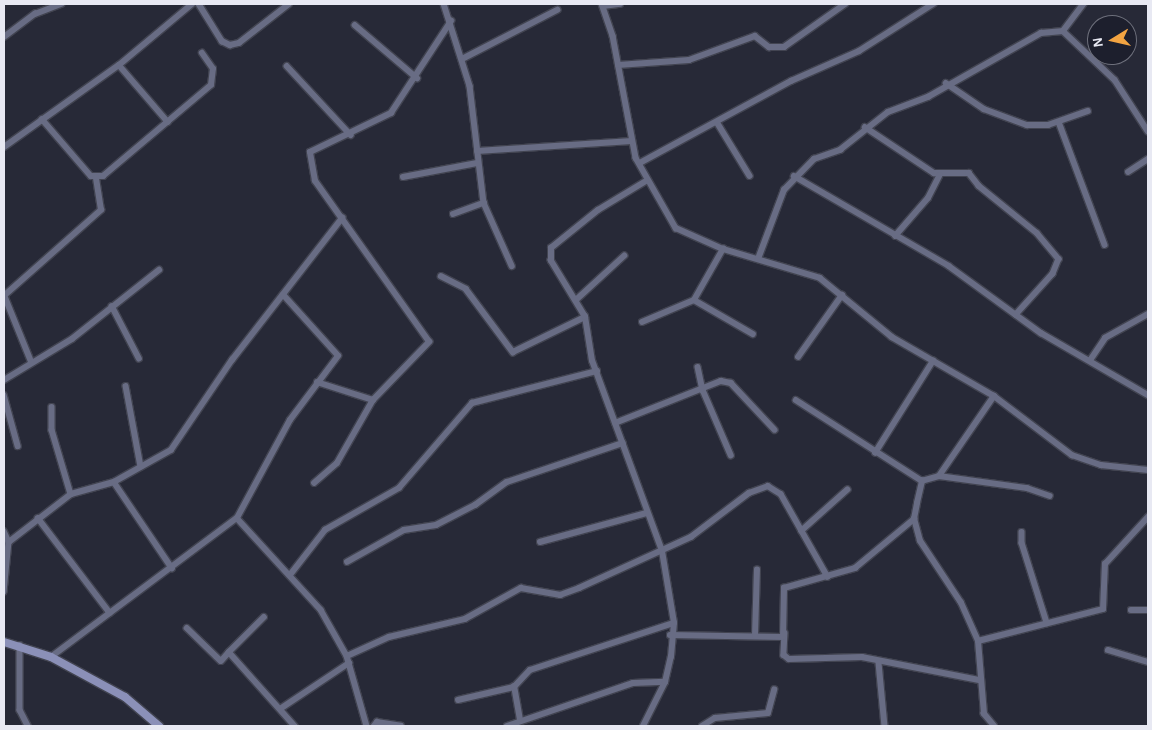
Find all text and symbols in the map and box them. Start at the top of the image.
north arrow [1087,15,1137,65]
text: N [1090,36,1106,48]

